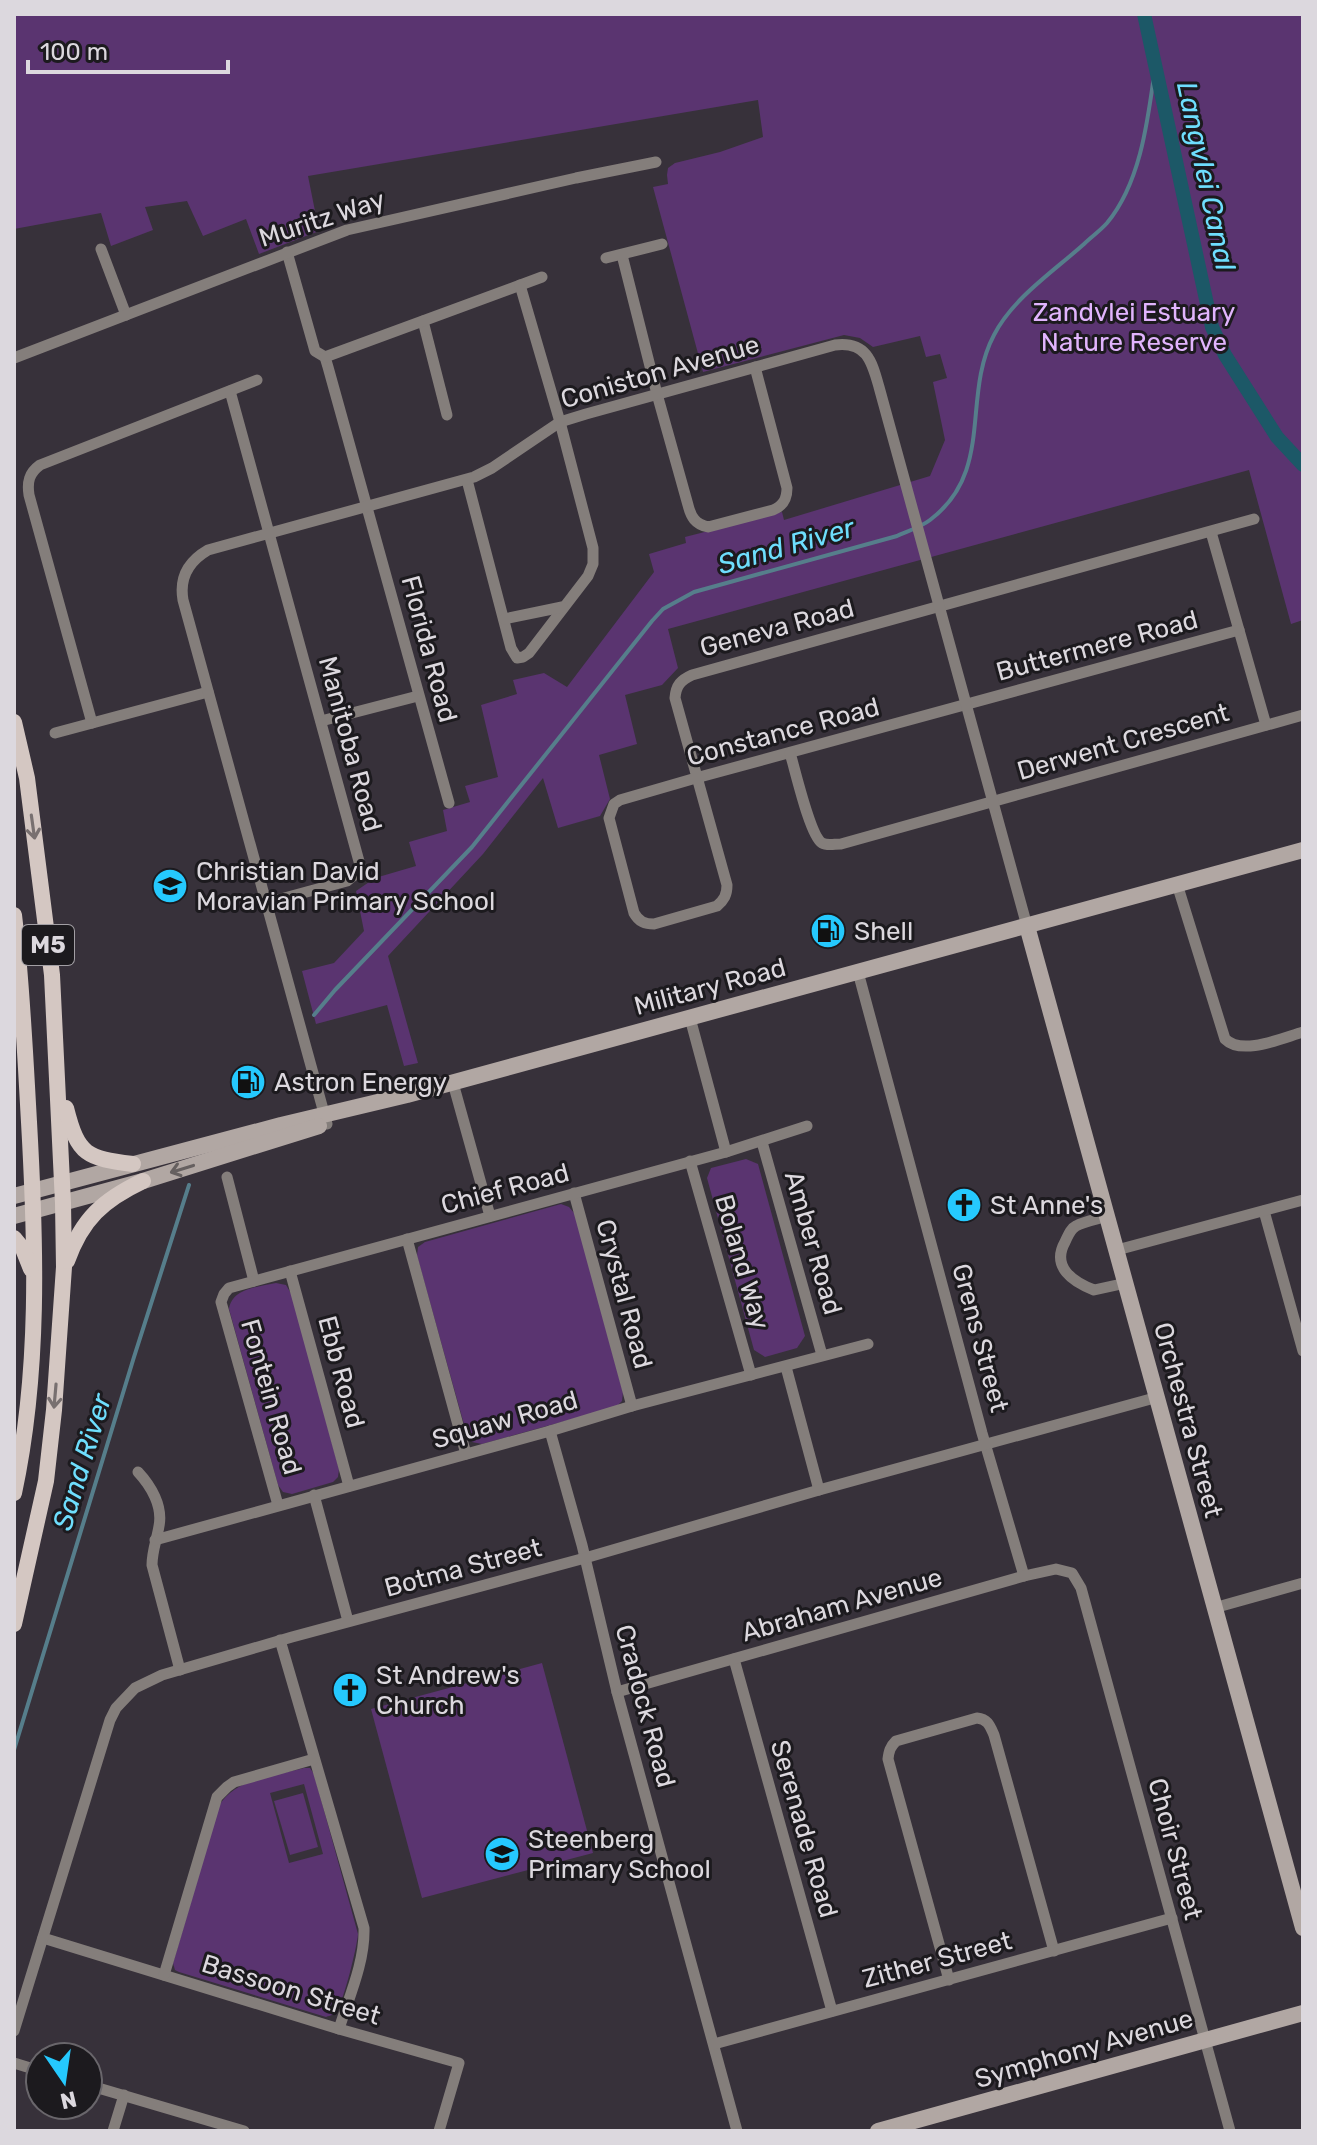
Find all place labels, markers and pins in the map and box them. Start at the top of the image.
place label: Christian David Moravian Primary School [196,856,495,917]
school or university icon: Christian David Moravian Primary School [151,867,189,905]
fuel station icon: Shell [809,912,847,950]
place label: Shell [854,916,913,947]
fuel station icon: Astron Energy [229,1063,267,1101]
place label: Astron Energy [274,1067,447,1098]
church icon: St Anne's [945,1186,983,1224]
place label: St Anne's [990,1190,1103,1221]
place label: St Andrew's Church [376,1660,520,1721]
church icon: St Andrew's Church [331,1671,369,1709]
place label: Steenberg Primary School [528,1824,711,1885]
school or university icon: Steenberg Primary School [483,1835,521,1873]

